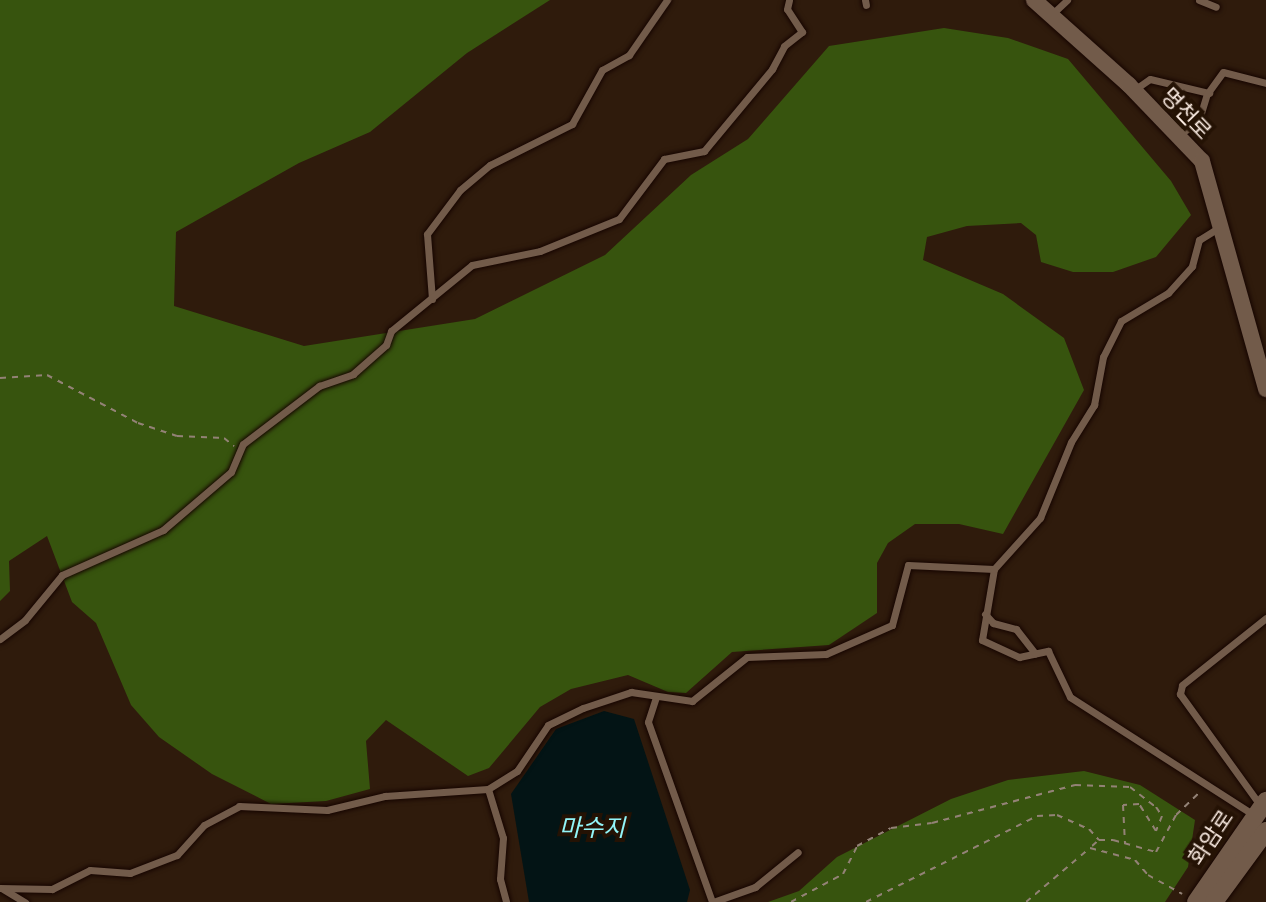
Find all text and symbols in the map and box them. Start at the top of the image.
street label: 명천로 [1156,82,1218,144]
street label: 화암로 [1182,804,1238,870]
water label: 마수지 [559,813,625,841]

